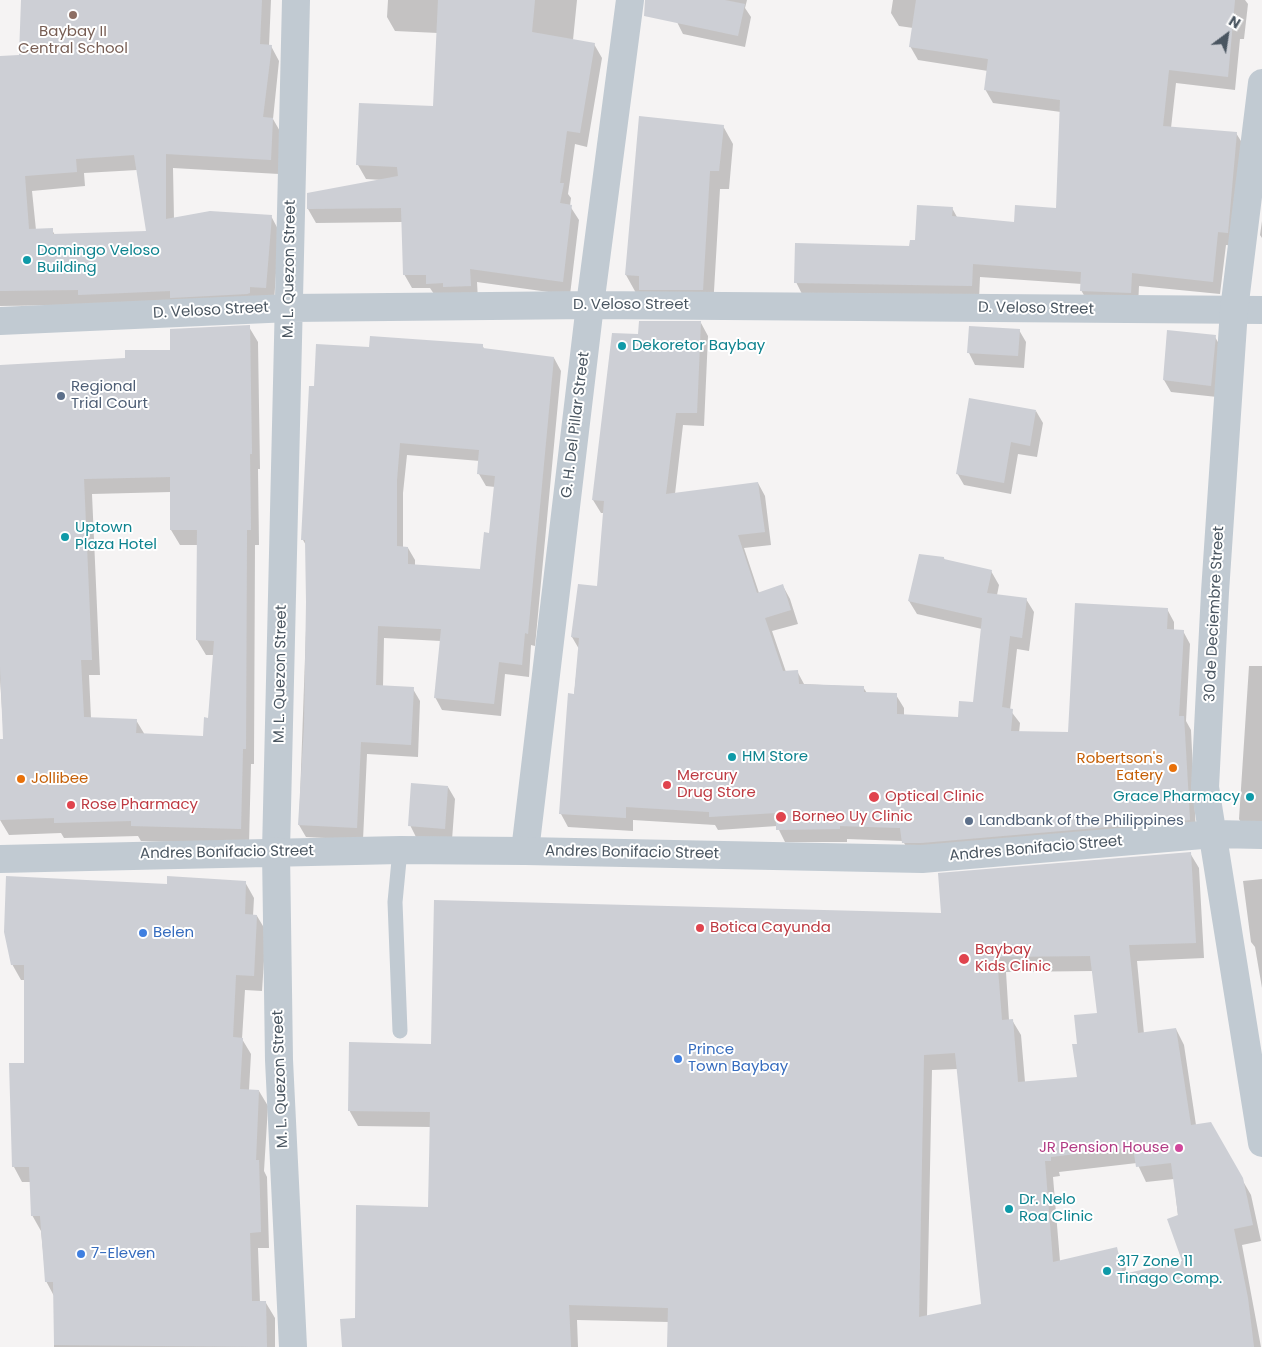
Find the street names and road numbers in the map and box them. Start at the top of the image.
street label: M. L. Quezon Street [280,200,300,338]
street label: D. Veloso Street [573,296,689,314]
street label: D. Veloso Street [153,299,269,323]
street label: D. Veloso Street [978,299,1094,319]
street label: G. H. Del Pillar Street [558,351,594,499]
street label: 30 de Deciembre Street [1201,526,1229,702]
street label: M. L. Quezon Street [271,605,291,743]
street label: Andres Bonifacio Street [949,832,1123,866]
street label: Andres Bonifacio Street [140,842,314,864]
street label: Andres Bonifacio Street [545,842,719,864]
street label: M. L. Quezon Street [270,1010,292,1148]

